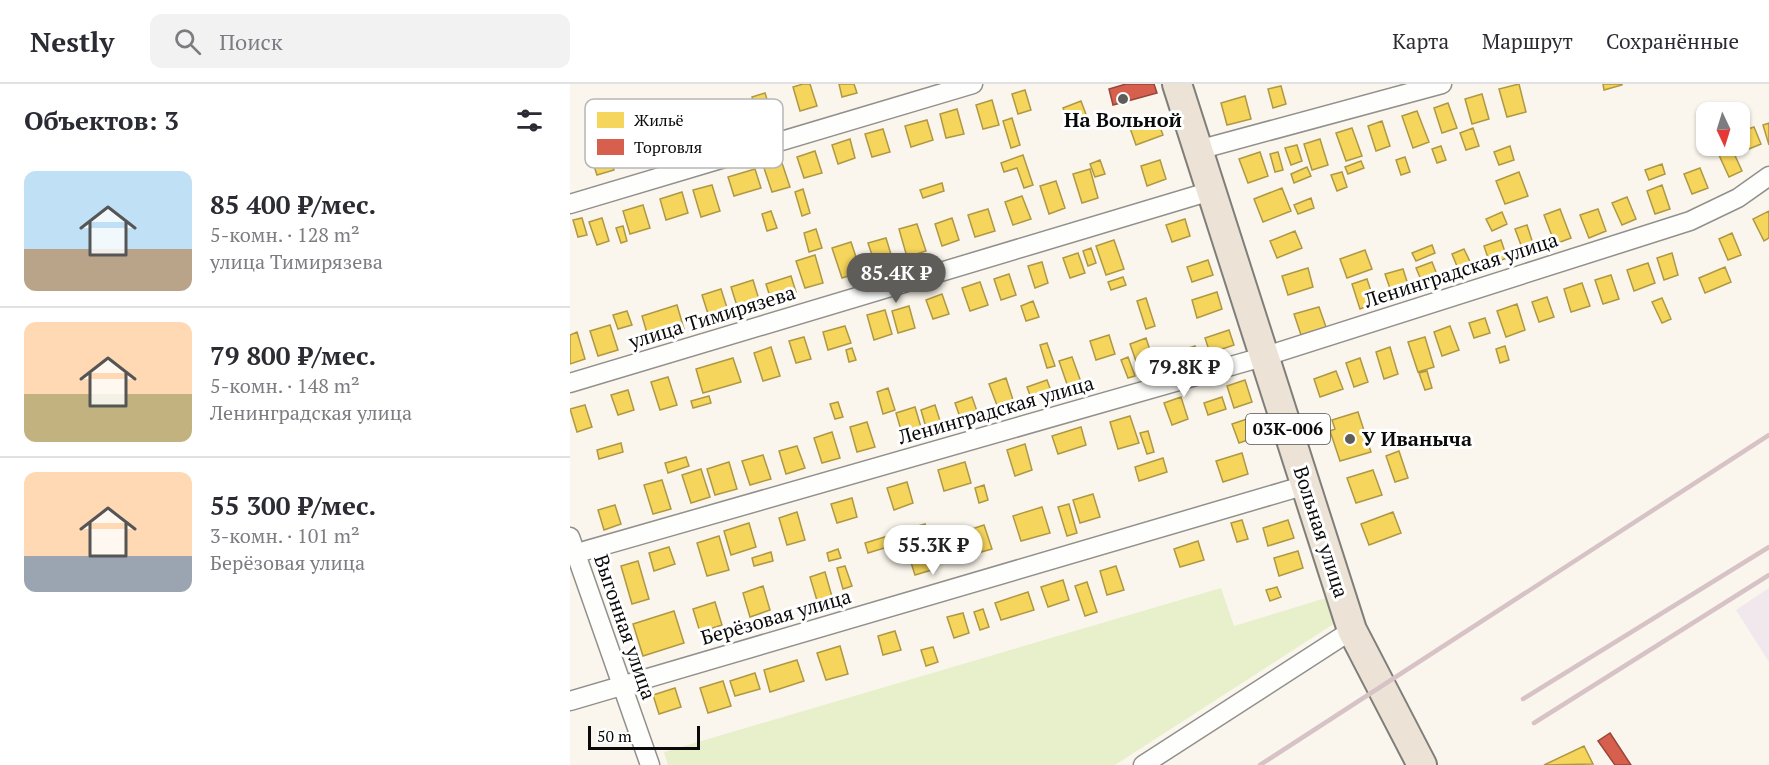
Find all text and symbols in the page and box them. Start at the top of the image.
search box [150,14,570,68]
text: Nestly [30,23,114,60]
icon: search [171,25,204,58]
text: Поиск [219,27,283,56]
text: Карта [1392,27,1449,55]
text: Маршрут [1482,27,1573,55]
text: Сохранённые [1606,27,1739,55]
marker: На Вольной [1116,92,1130,106]
legend [585,99,783,168]
north arrow [1696,102,1750,156]
map controls [1696,102,1750,156]
text: Объектов: 3 [24,103,179,137]
icon: filters [513,104,546,137]
place label: На Вольной [1064,106,1182,133]
text: Жильё [634,109,684,131]
text: Торговля [634,136,702,158]
text: 85 400 ₽/мес. [210,187,376,221]
icon: home [72,195,144,267]
text: 5-комн. · 128 m² [210,221,360,248]
street label: Ленинградская улица [1360,225,1561,314]
text: улица Тимирязева [210,248,383,275]
pin: 85.4K ₽ [841,253,951,304]
text: 85.4K ₽ [861,259,931,286]
street label: улица Тимирязева [624,278,798,355]
text: 79 800 ₽/мес. [210,338,376,372]
icon: home [72,346,144,418]
pin: 79.8K ₽ [1129,347,1239,398]
text: 79.8K ₽ [1149,353,1219,380]
street label: Ленинградская улица [894,369,1097,451]
text: 5-комн. · 148 m² [210,372,360,399]
text: Ленинградская улица [210,399,412,426]
road number: 03К-006 [1246,414,1330,444]
place label: У Иваныча [1362,425,1472,452]
marker: У Иваныча [1343,432,1357,446]
street label: Вольная улица [1287,463,1355,601]
text: 55 300 ₽/мес. [210,488,376,522]
icon: home [72,496,144,568]
text: 3-комн. · 101 m² [210,522,360,549]
pin: 55.3K ₽ [878,525,988,576]
text: 55.3K ₽ [898,531,968,558]
text: Берёзовая улица [210,549,365,576]
street label: Выгонная улица [588,551,663,703]
street label: Берёзовая улица [698,582,854,651]
scale bar [588,723,700,750]
text: 50 m [597,725,632,747]

